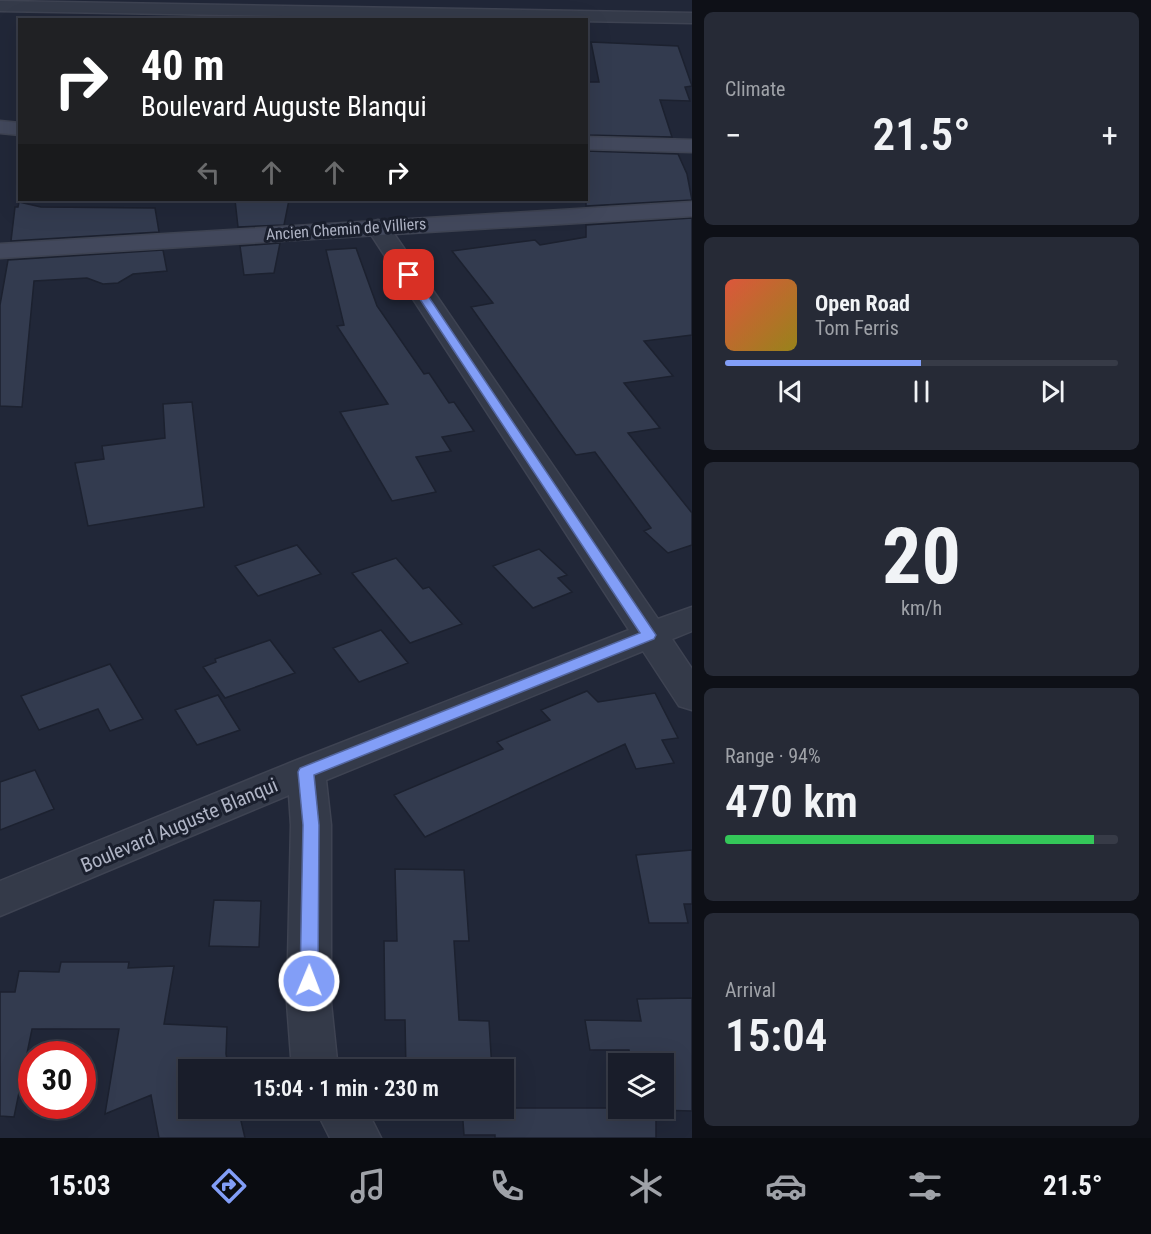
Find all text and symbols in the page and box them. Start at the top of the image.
text: 40 m [141,41,224,90]
icon: right [42,42,120,120]
text: Climate [725,77,785,101]
text: Boulevard Auguste Blanqui [141,91,427,123]
text: 21.5° [873,108,971,161]
text: − [725,116,742,155]
text: + [1102,116,1118,155]
icon: left [192,156,225,189]
icon: ahead [255,156,288,189]
icon: ahead [318,156,351,189]
icon: right [381,156,414,189]
street label: Ancien Chemin de Villiers [265,214,427,244]
pin [383,249,434,300]
icon: arrive [392,258,425,291]
text: Open Road [815,291,910,316]
text: Tom Ferris [815,316,899,340]
icon: previous [774,375,807,408]
icon: pause [905,375,938,408]
icon: next [1036,375,1069,408]
text: 20 [882,511,961,602]
text: km/h [901,596,942,620]
text: Range · 94% [725,744,821,768]
street label: Boulevard Auguste Blanqui [77,773,281,877]
text: 470 km [725,775,858,828]
position arrow [277,949,341,1013]
text: Arrival [725,978,776,1002]
text: 15:04 [725,1009,827,1062]
speed limit sign: 30 [18,1041,96,1119]
map controls [608,1053,674,1119]
button: layers [608,1053,674,1119]
text: 15:04 · 1 min · 230 m [253,1076,439,1101]
icon: directions [208,1165,250,1207]
icon: music [347,1165,389,1207]
icon: phone [486,1165,528,1207]
icon: climate [625,1165,667,1207]
icon: car [765,1165,807,1207]
icon: filters [904,1165,946,1207]
text: 15:03 [49,1170,111,1202]
text: 21.5° [1043,1170,1102,1202]

